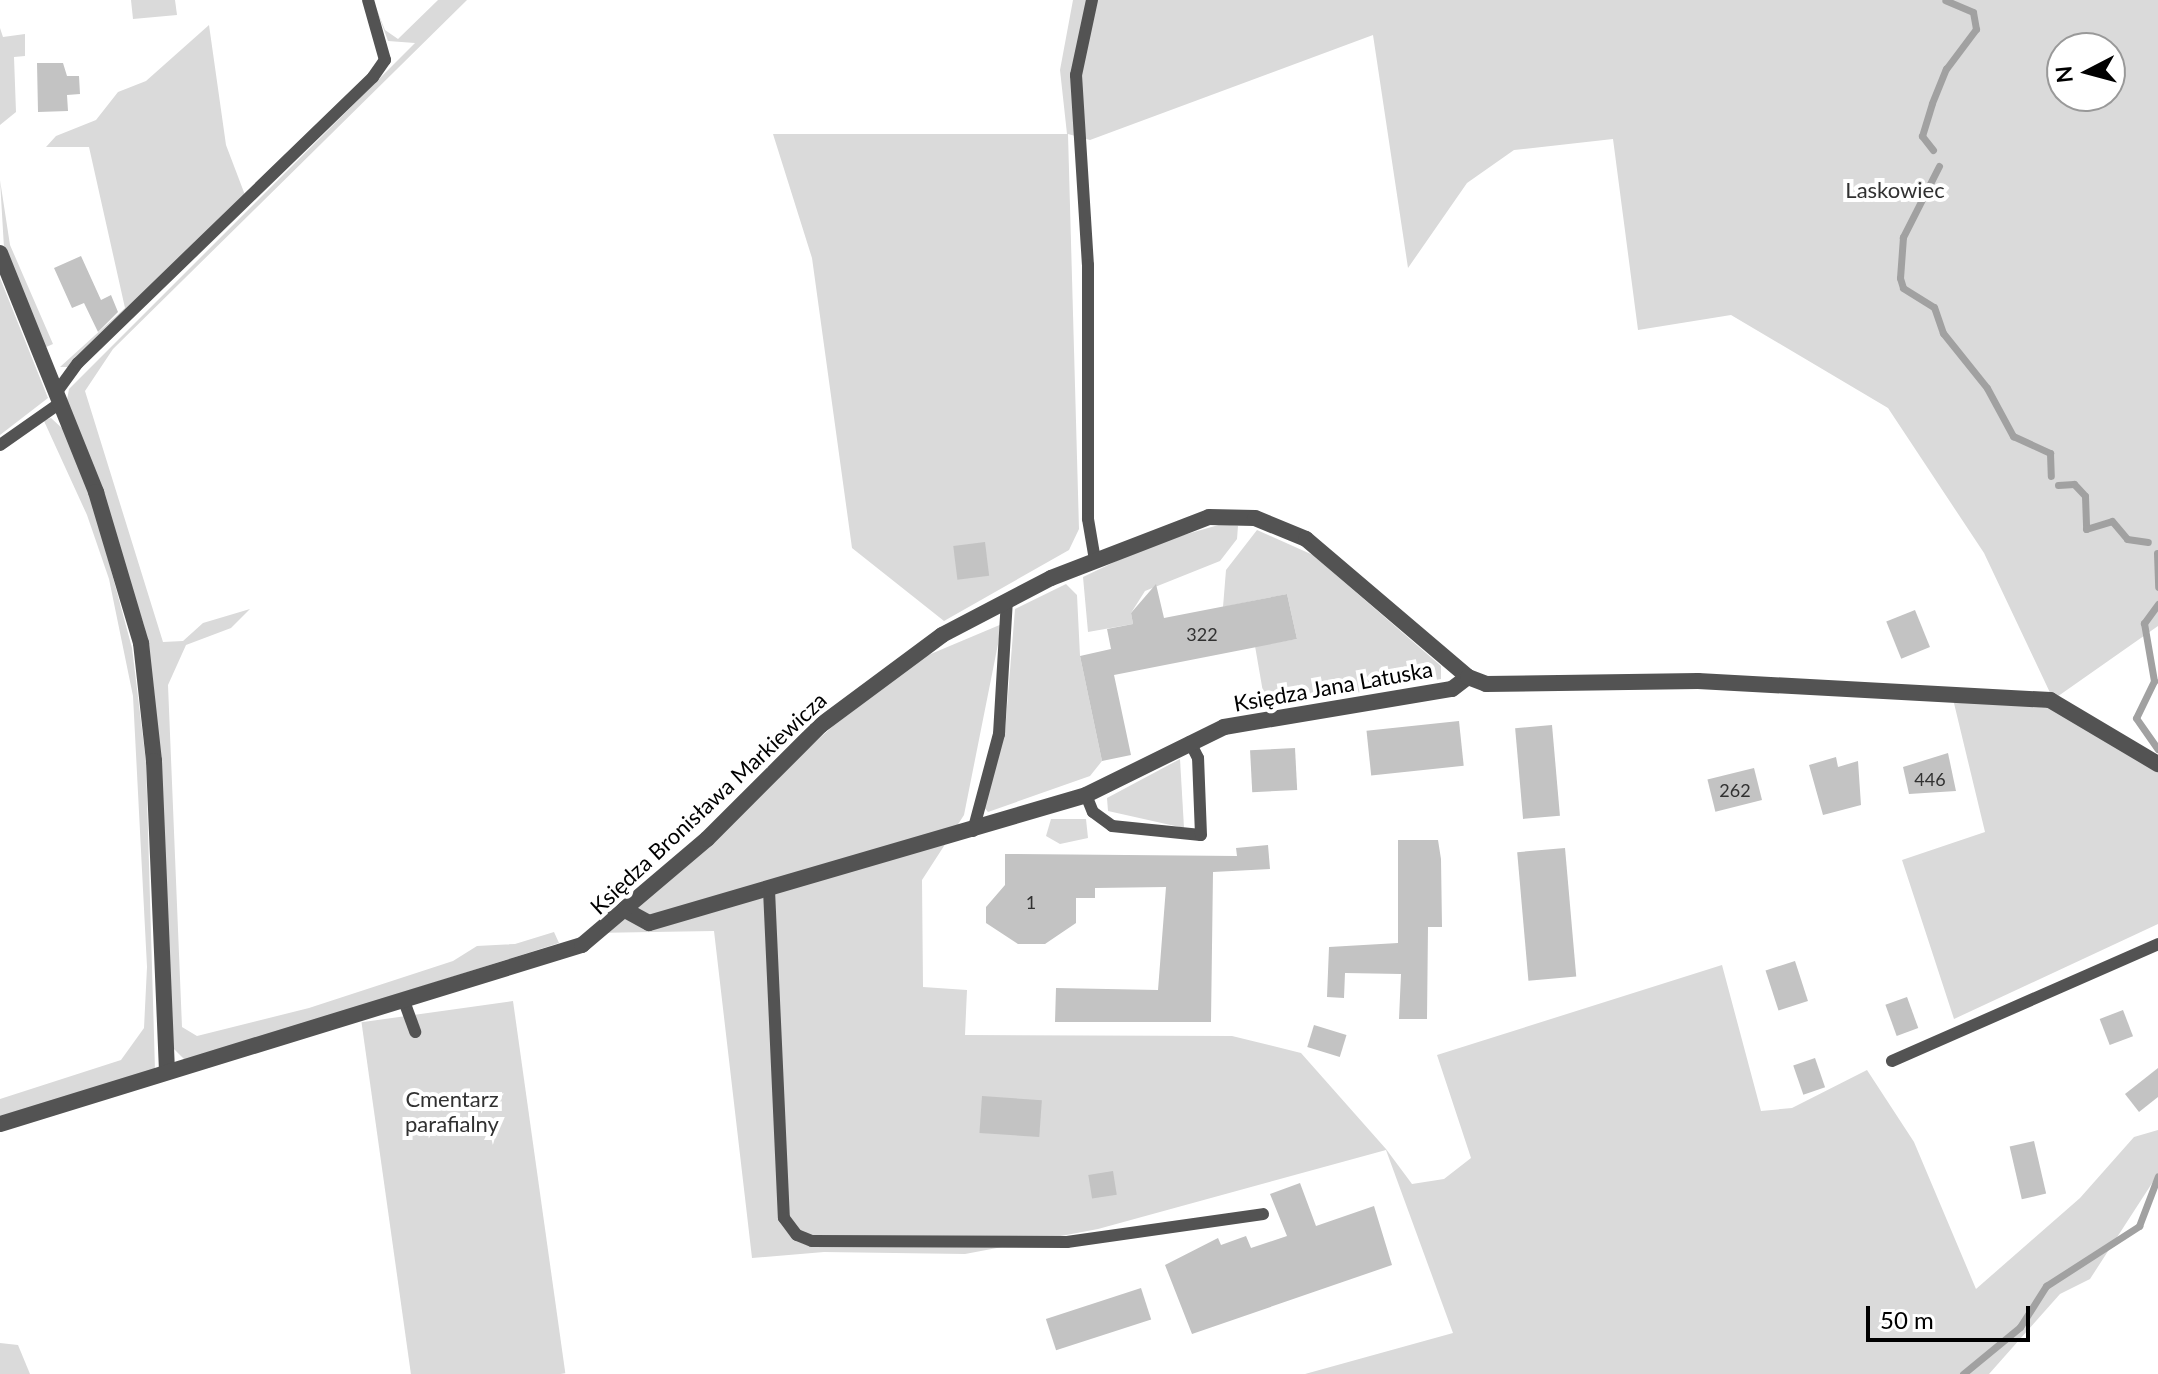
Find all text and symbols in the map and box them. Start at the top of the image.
north arrow [2046,32,2126,112]
text: N [2049,65,2078,84]
park label: Laskowiec [1845,177,1945,203]
house number: 322 [1186,623,1218,645]
street label: Księdza Jana Latuska [1231,655,1435,717]
street label: Księdza Bronisława Markiewicza [584,687,832,919]
house number: 446 [1914,768,1946,790]
house number: 262 [1719,779,1751,801]
house number: 1 [1026,891,1036,913]
park label: Cmentarz parafialny [405,1085,499,1136]
scale bar [1870,1290,2034,1340]
text: 50 m [1880,1305,1934,1334]

